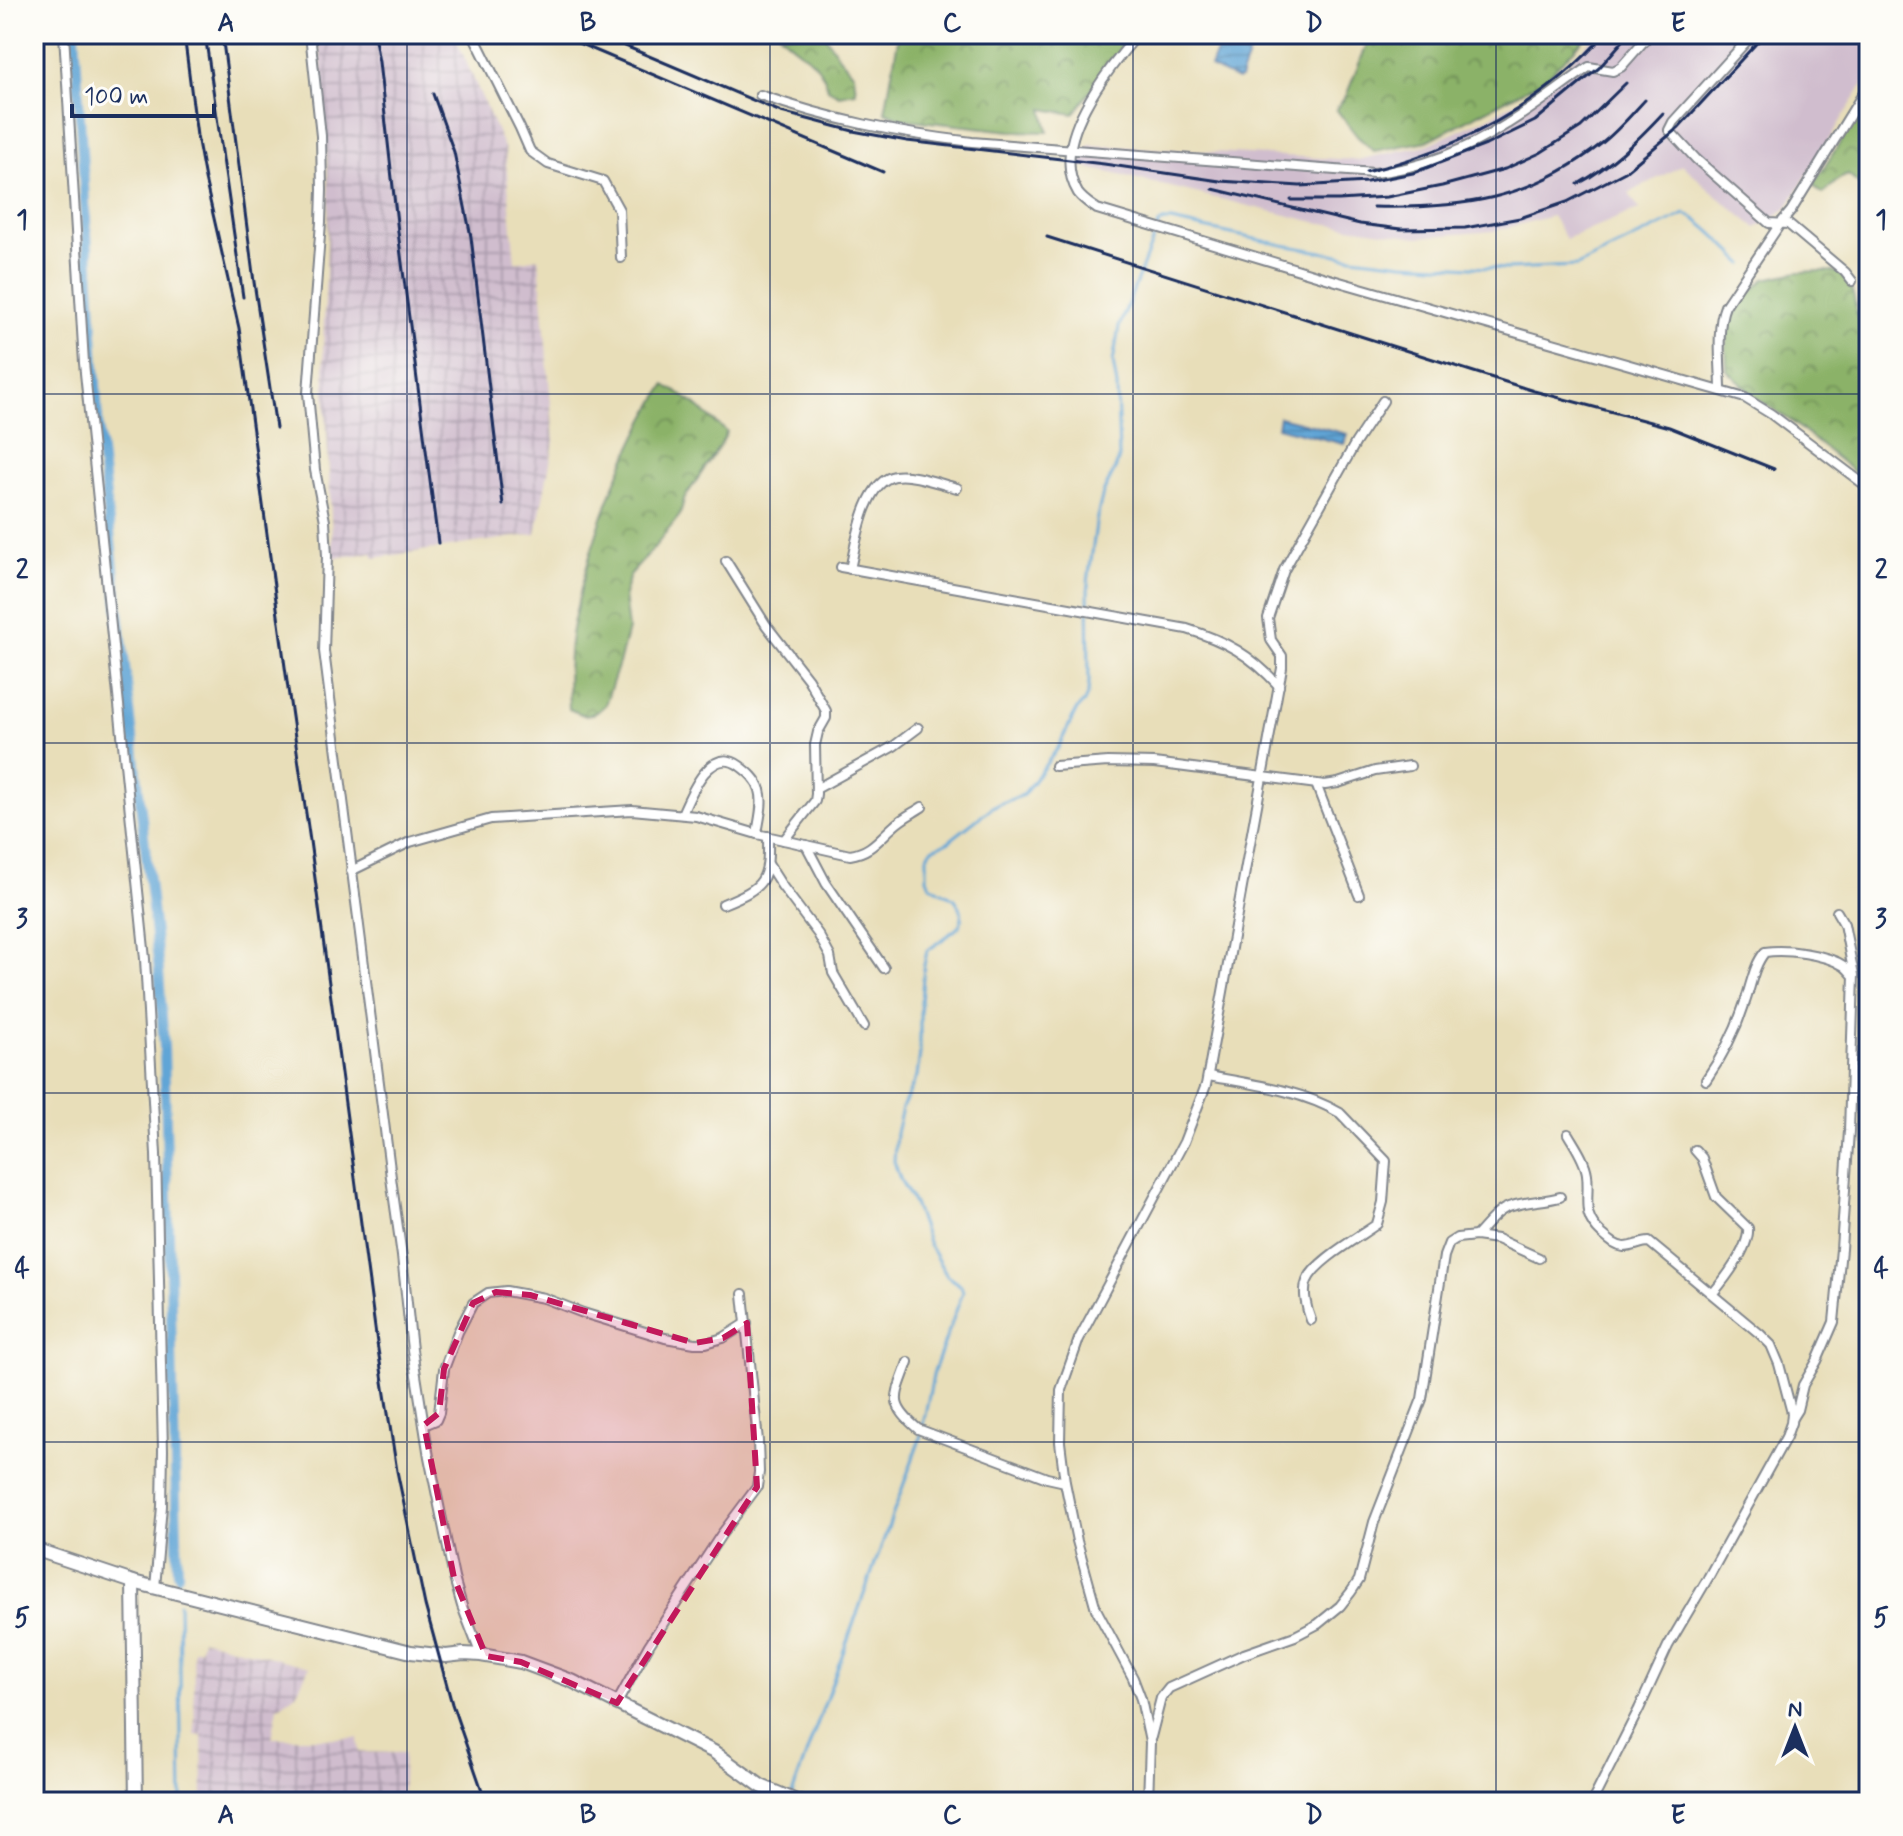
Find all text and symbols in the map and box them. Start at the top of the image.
text: A [217,7,235,41]
text: B [580,7,596,41]
text: C [943,7,962,41]
text: D [1305,7,1323,41]
text: E [1670,7,1686,41]
scale bar [72,68,214,118]
text: 100 m [84,82,148,113]
text: 1 [16,204,28,238]
text: 1 [1875,204,1887,238]
text: 2 [16,554,29,588]
text: 2 [1875,554,1888,588]
text: 3 [16,903,28,937]
text: 3 [1875,903,1887,937]
text: 4 [14,1253,30,1287]
text: 4 [1873,1253,1889,1287]
text: 5 [14,1602,30,1636]
text: 5 [1873,1602,1889,1636]
north arrow [1755,1688,1835,1768]
text: N [1788,1696,1802,1724]
text: A [217,1799,235,1833]
text: B [580,1799,596,1833]
text: C [943,1799,962,1833]
text: D [1305,1799,1323,1833]
text: E [1670,1799,1686,1833]

